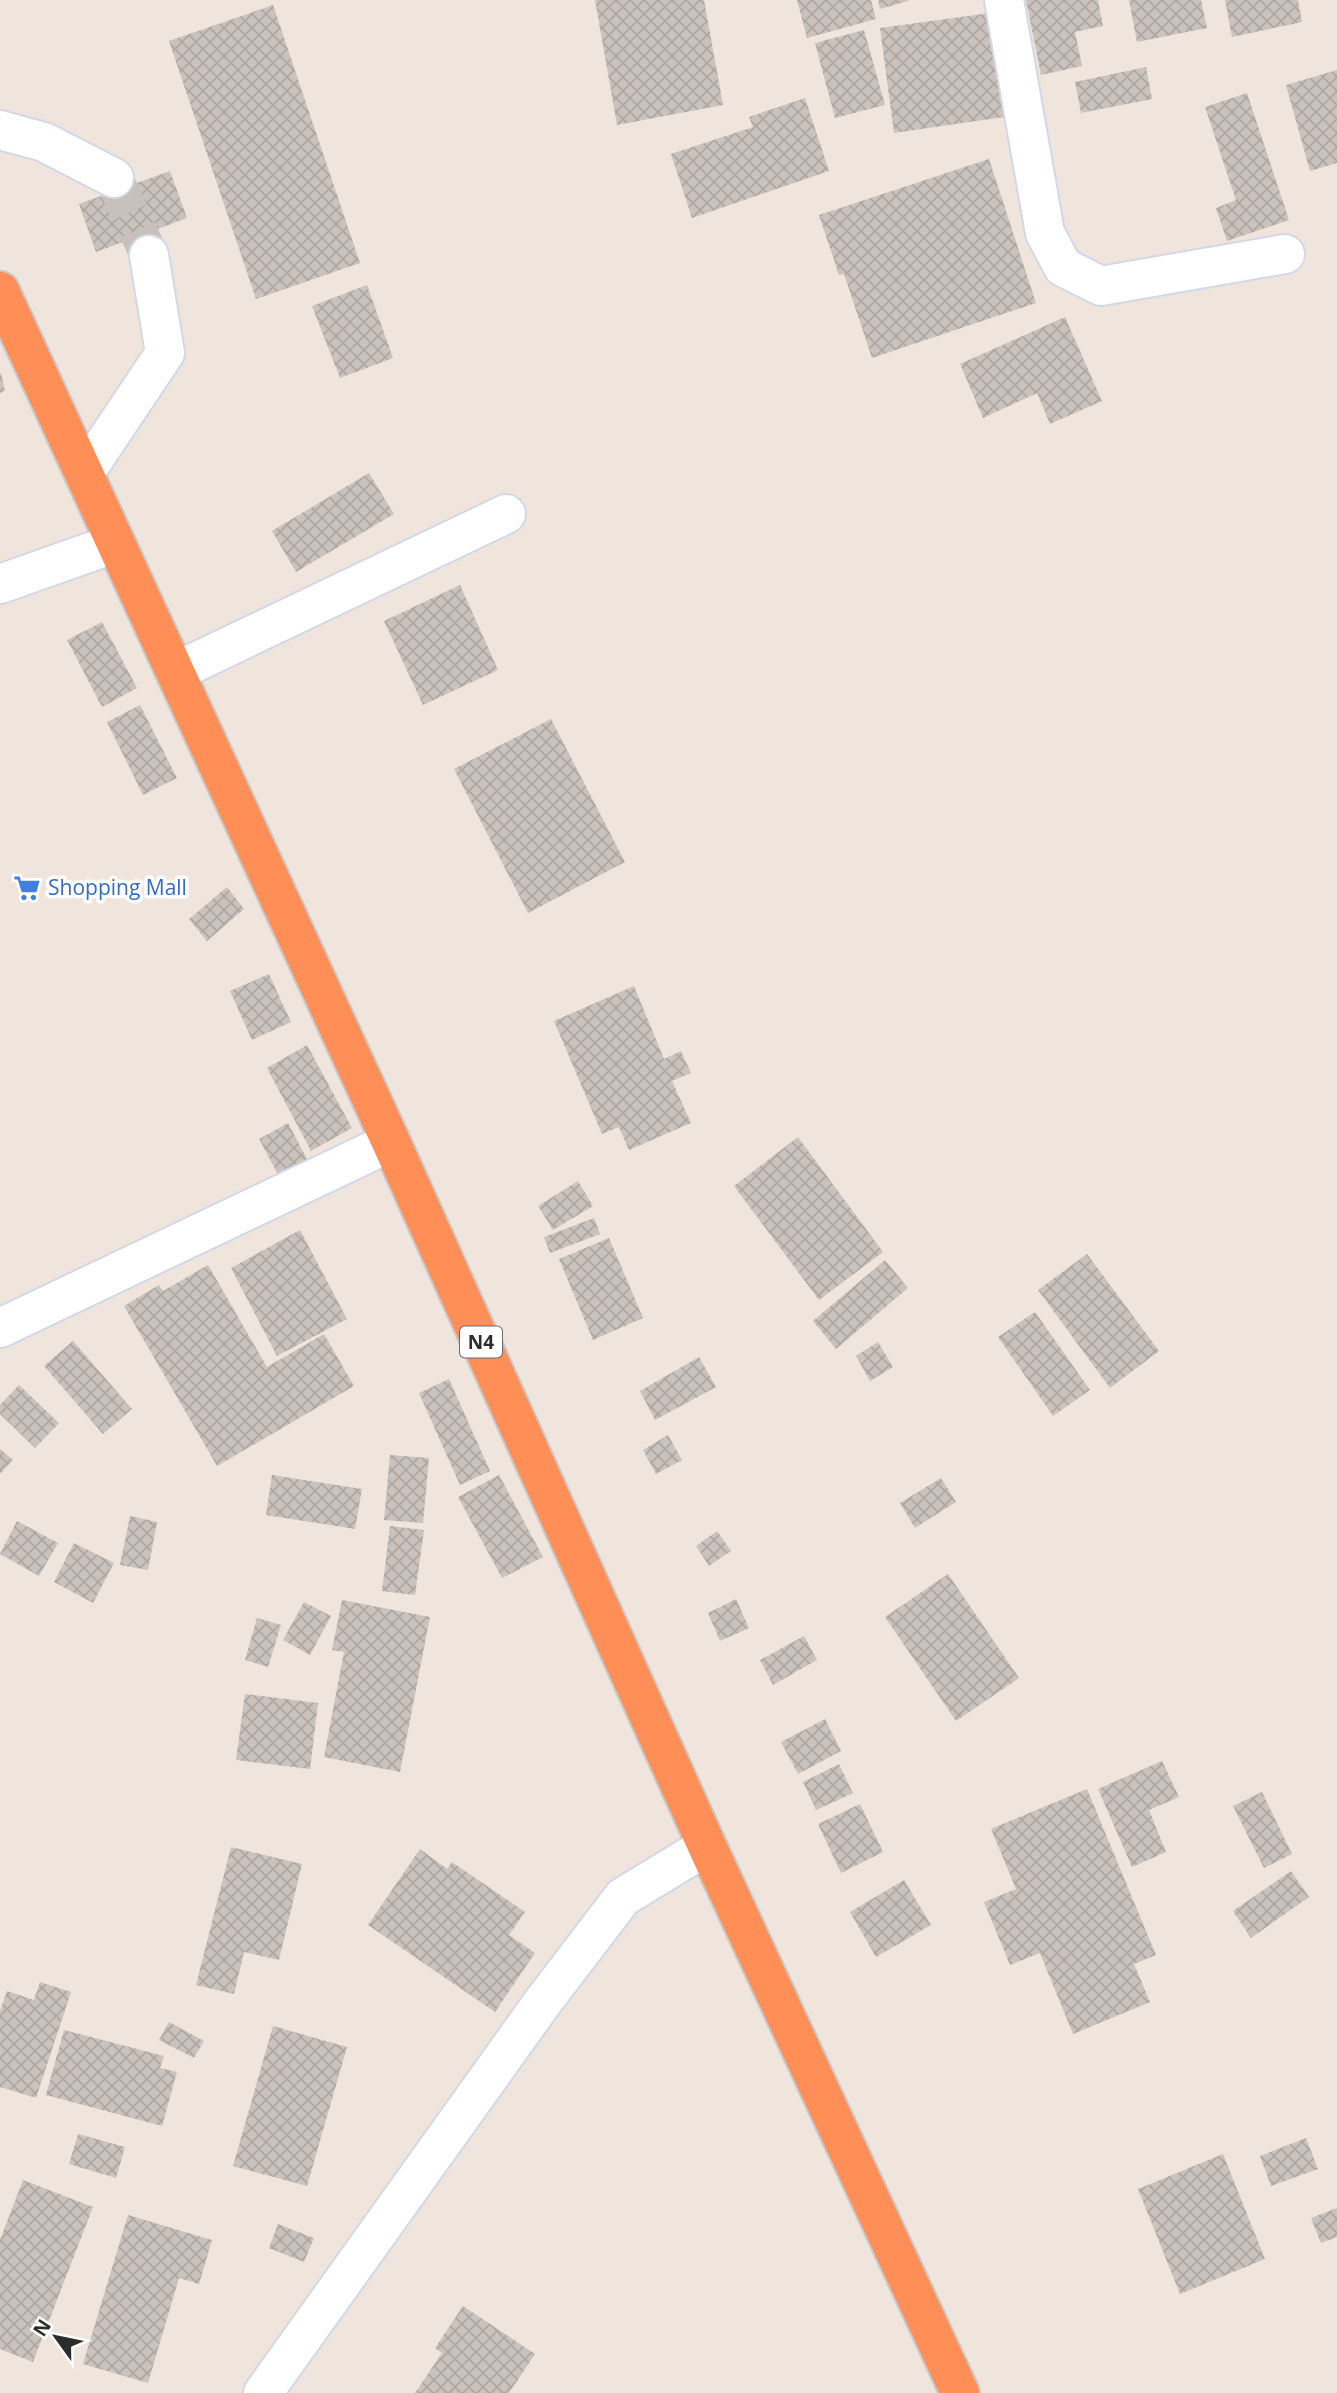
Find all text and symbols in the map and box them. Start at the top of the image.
supermarket icon: Shopping Mall [12,873,42,903]
place label: Shopping Mall [48,873,187,901]
road number: N4 [460,1326,502,1358]
north arrow [21,2302,91,2372]
text: N [27,2314,57,2341]

